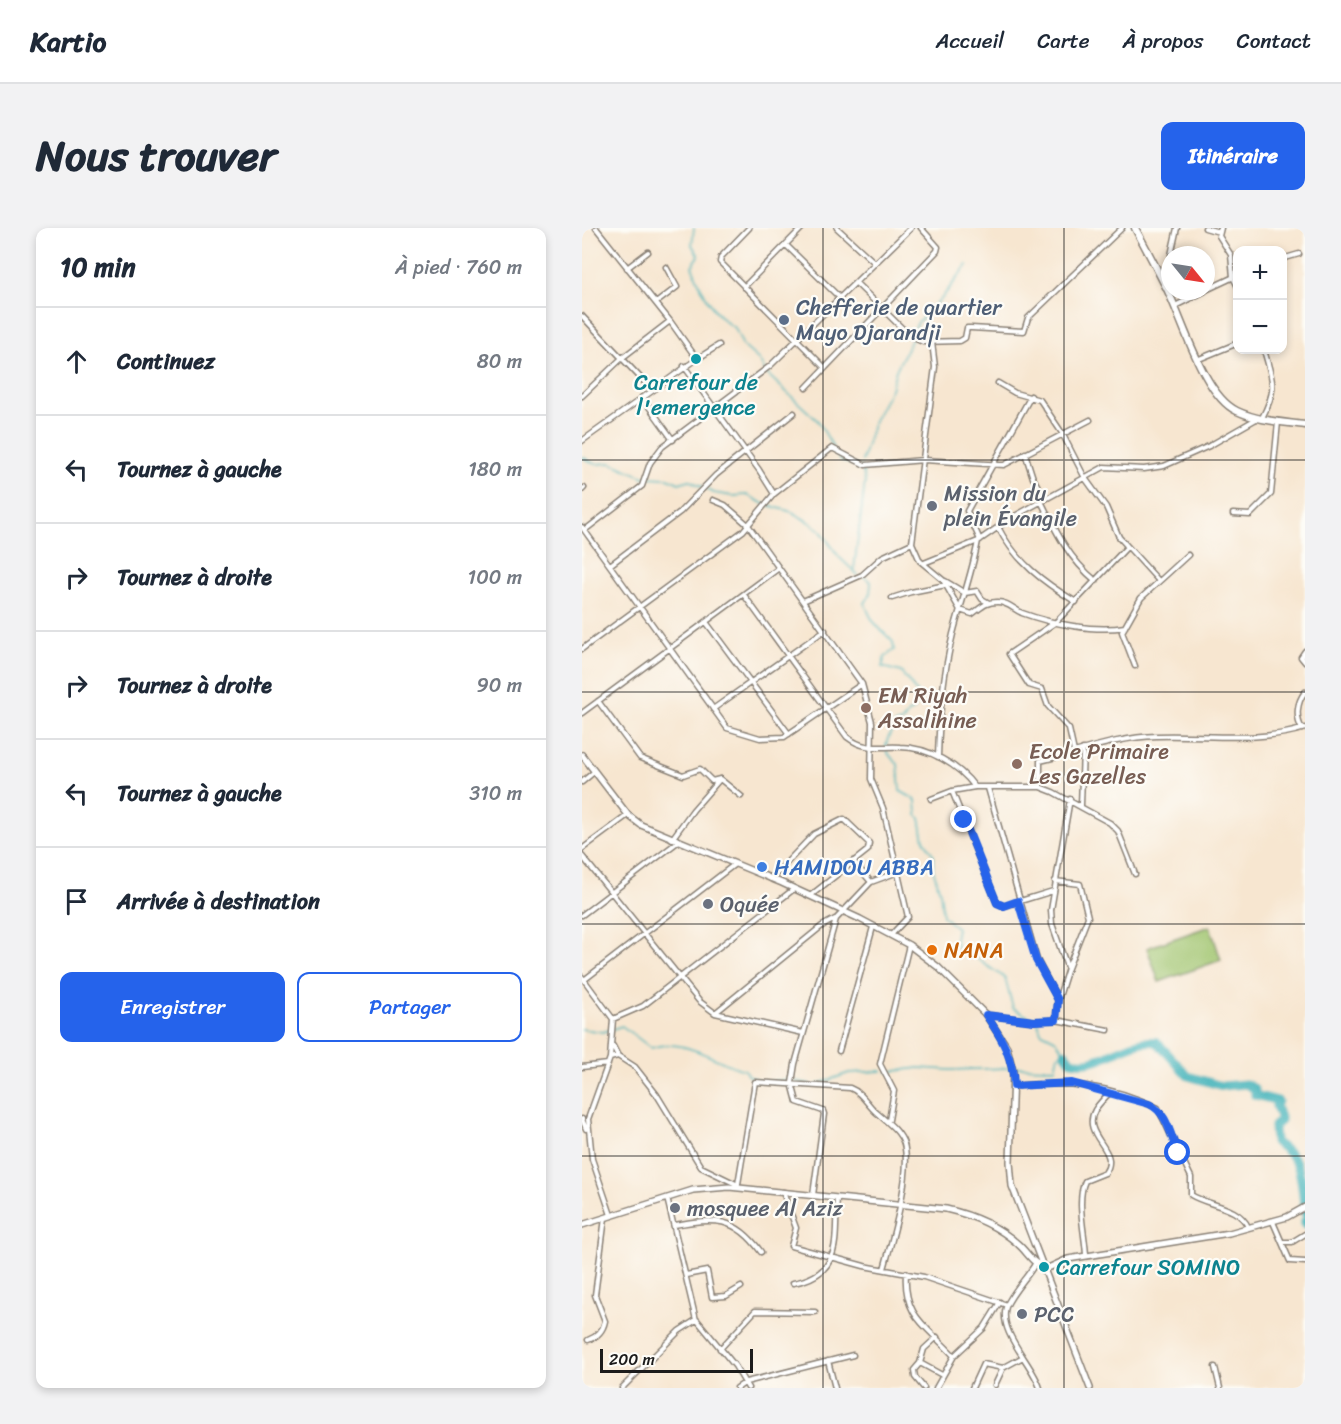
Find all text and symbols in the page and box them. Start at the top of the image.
text: Kartio [30,17,106,66]
text: Accueil [936,22,1004,60]
text: Carte [1037,22,1090,60]
text: À propos [1123,22,1204,60]
text: Contact [1237,22,1311,60]
text: Nous trouver [36,119,276,193]
button: Itinéraire [1161,122,1305,190]
text: 10 min [60,244,136,290]
north arrow [1161,246,1215,300]
map controls [1233,246,1287,354]
button: + [1233,246,1287,300]
text: À pied · 760 m [395,250,522,285]
place label: Chefferie de quartier Mayo Djarandji [796,288,1003,352]
button: − [1233,300,1287,354]
marker: Chefferie de quartier Mayo Djarandji [777,313,791,327]
text: Continuez [117,342,215,381]
text: 80 m [477,344,522,379]
icon: ahead [60,345,93,378]
marker: Carrefour de l'emergence [689,352,703,366]
place label: Carrefour de l'emergence [634,363,758,427]
text: Tournez à gauche [117,450,282,489]
text: 180 m [468,452,522,487]
icon: left [60,453,93,486]
place label: Mission du plein Évangile [943,474,1077,538]
marker: Mission du plein Évangile [925,499,939,513]
text: Tournez à droite [117,558,272,597]
text: 100 m [468,560,522,595]
icon: right [60,561,93,594]
text: Tournez à droite [117,666,272,705]
text: 90 m [477,668,522,703]
icon: right [60,669,93,702]
place label: EM Riyah Assalihine [877,676,977,740]
marker: EM Riyah Assalihine [859,701,873,715]
place label: Ecole Primaire Les Gazelles [1029,732,1169,796]
marker: Ecole Primaire Les Gazelles [1010,757,1024,771]
text: Tournez à gauche [117,774,282,813]
text: 310 m [469,776,522,811]
icon: left [60,777,93,810]
route end [950,806,976,832]
place label: HAMIDOU ABBA [774,848,934,887]
marker: HAMIDOU ABBA [755,860,769,874]
text: Arrivée à destination [117,882,320,921]
icon: arrive [60,885,93,918]
place label: Oquée [720,885,779,924]
marker: Oquée [701,897,715,911]
place label: NANA [944,931,1003,970]
marker: NANA [925,943,939,957]
button: Enregistrer [60,972,285,1042]
button: Partager [297,972,522,1042]
route start [1164,1139,1190,1165]
place label: mosquee Al Aziz [687,1189,844,1228]
marker: mosquee Al Aziz [668,1201,682,1215]
place label: Carrefour SOMINO [1056,1248,1240,1287]
marker: Carrefour SOMINO [1037,1260,1051,1274]
place label: PCC [1034,1295,1074,1334]
marker: PCC [1015,1307,1029,1321]
text: 200 m [609,1345,655,1374]
scale bar [600,1346,753,1374]

